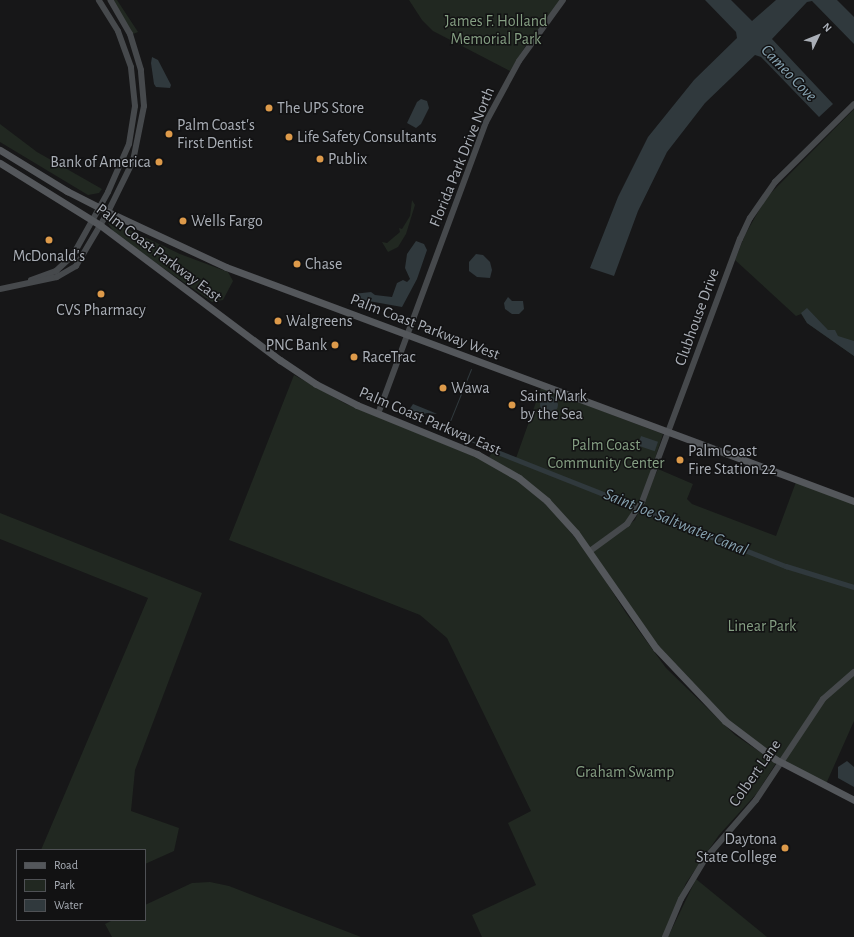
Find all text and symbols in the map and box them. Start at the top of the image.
park label: James F. Holland Memorial Park [445,11,547,49]
north arrow [798,16,838,56]
text: N [821,21,834,34]
water label: Cameo Cove [757,40,821,106]
street label: Florida Park Drive North [425,84,499,230]
place label: The UPS Store [277,98,364,118]
marker: The UPS Store [264,103,274,113]
place label: Palm Coast's First Dentist [177,115,255,153]
place label: Life Safety Consultants [297,127,437,147]
marker: Palm Coast's First Dentist [164,129,174,139]
marker: Life Safety Consultants [284,132,294,142]
place label: Publix [328,149,367,169]
place label: Bank of America [50,152,151,172]
marker: Publix [315,154,325,164]
marker: Bank of America [154,157,164,167]
street label: Palm Coast Parkway East [92,200,226,306]
place label: Wells Fargo [191,211,263,231]
marker: Wells Fargo [178,216,188,226]
marker: McDonald's [44,235,54,245]
place label: McDonald's [13,246,85,266]
place label: Chase [305,254,342,274]
marker: Chase [292,259,302,269]
street label: Clubhouse Drive [671,266,723,368]
marker: CVS Pharmacy [96,289,106,299]
street label: Palm Coast Parkway West [348,290,502,364]
place label: CVS Pharmacy [56,300,146,320]
place label: Walgreens [286,311,353,331]
marker: Walgreens [273,316,283,326]
place label: PNC Bank [266,335,327,355]
marker: PNC Bank [330,340,340,350]
place label: RaceTrac [362,347,416,367]
marker: RaceTrac [349,352,359,362]
place label: Wawa [451,378,490,398]
street label: Palm Coast Parkway East [356,382,504,460]
marker: Wawa [438,383,448,393]
place label: Saint Mark by the Sea [520,386,587,424]
marker: Saint Mark by the Sea [507,400,517,410]
park label: Palm Coast Community Center [548,435,664,473]
place label: Palm Coast Fire Station 22 [688,441,776,479]
marker: Palm Coast Fire Station 22 [675,455,685,465]
water label: Saint Joe Saltwater Canal [601,484,751,560]
park label: Linear Park [728,616,796,636]
street label: Colbert Lane [725,736,785,810]
park label: Graham Swamp [576,762,674,782]
place label: Daytona State College [696,829,777,867]
marker: Daytona State College [780,843,790,853]
legend [16,849,146,921]
text: Road [54,859,78,871]
text: Park [54,879,75,891]
text: Water [54,899,83,911]

